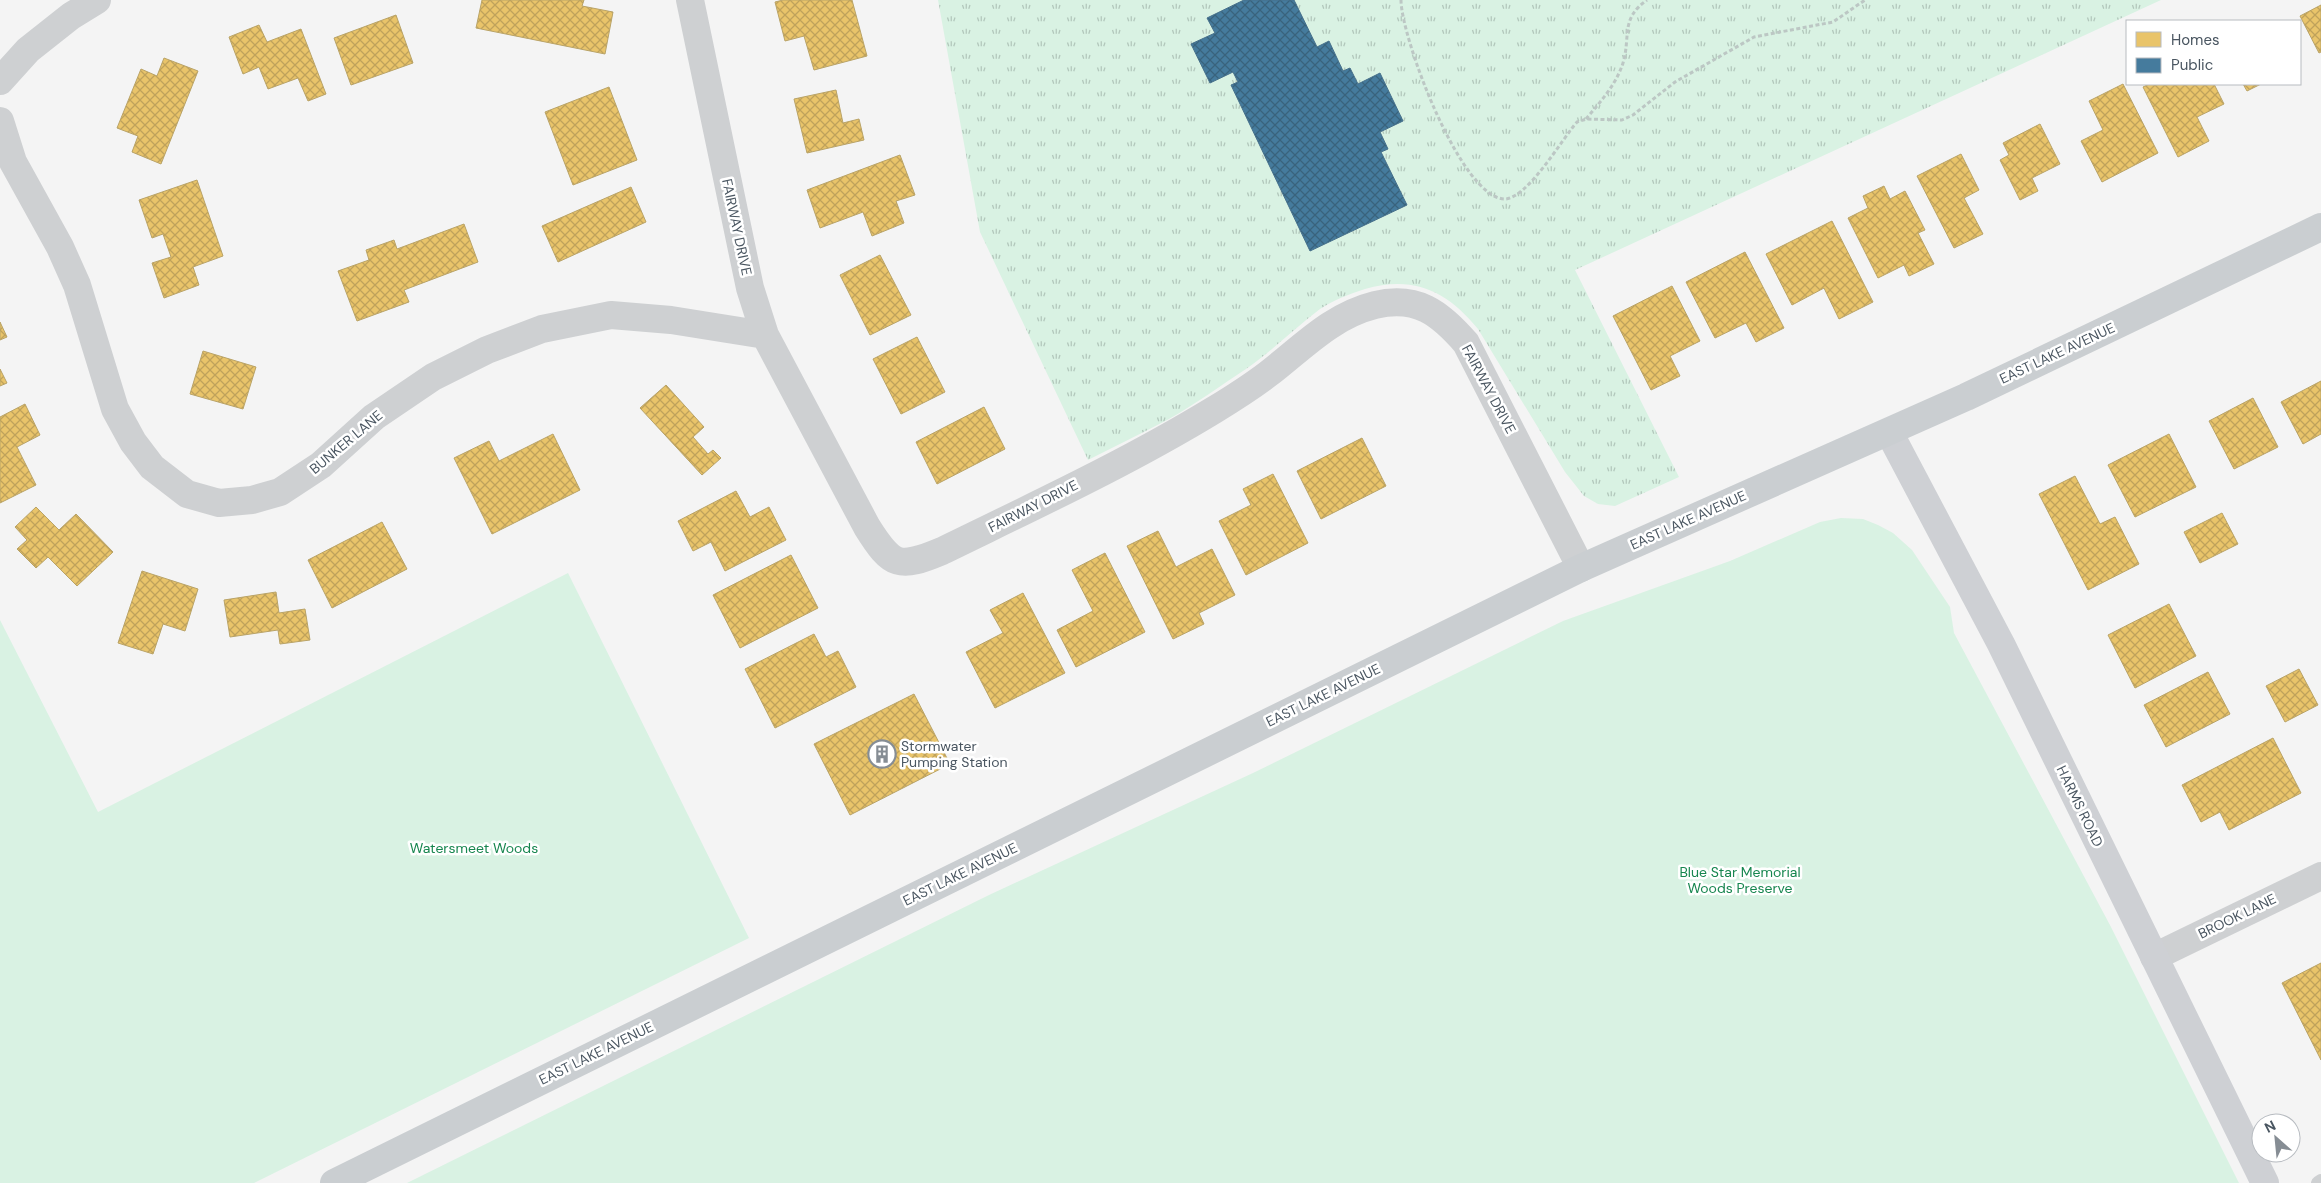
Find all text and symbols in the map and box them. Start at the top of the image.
legend [2126,20,2301,85]
text: Homes [2171,30,2220,50]
text: Public [2171,55,2213,75]
street label: FAIRWAY DRIVE [718,177,756,277]
street label: EAST LAKE AVENUE [1996,318,2118,388]
street label: FAIRWAY DRIVE [1458,341,1520,437]
street label: BUNKER LANE [306,406,386,478]
street label: FAIRWAY DRIVE [985,476,1081,536]
street label: EAST LAKE AVENUE [1627,486,1749,554]
street label: EAST LAKE AVENUE [1263,659,1383,731]
place label: Stormwater Pumping Station [901,737,1008,771]
building icon: Stormwater Pumping Station [867,739,897,769]
street label: HARMS ROAD [2053,762,2107,850]
street label: EAST LAKE AVENUE [900,838,1020,910]
park label: Watersmeet Woods [410,839,538,857]
park label: Blue Star Memorial Woods Preserve [1679,863,1801,897]
street label: BROOK LANE [2195,889,2279,943]
street label: EAST LAKE AVENUE [536,1017,656,1089]
north arrow [2251,1113,2301,1163]
text: N [2261,1116,2279,1137]

